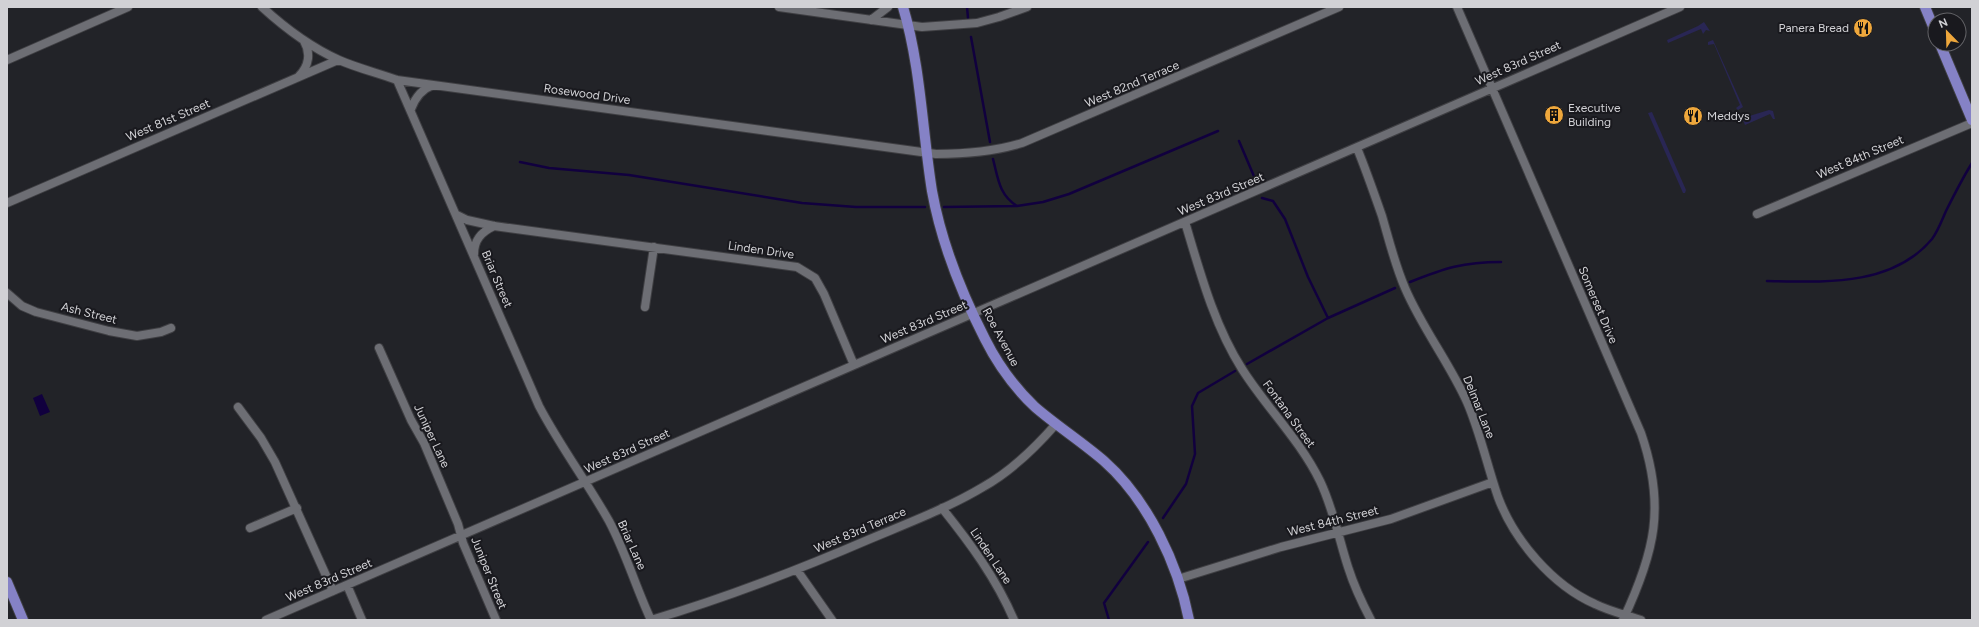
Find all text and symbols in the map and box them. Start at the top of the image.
north arrow [1927,12,1967,52]
text: N [1937,16,1950,31]
restaurant icon: Panera Bread [1852,17,1874,39]
place label: Panera Bread [1779,21,1849,35]
street label: West 83rd Street [1473,38,1563,88]
street label: West 82nd Terrace [1083,58,1182,110]
street label: Rosewood Drive [543,81,632,107]
street label: West 81st Street [124,96,212,144]
place label: Executive Building [1568,101,1621,129]
building icon: Executive Building [1543,104,1565,126]
restaurant icon: Meddys [1682,105,1704,127]
place label: Meddys [1707,109,1750,123]
street label: West 84th Street [1814,132,1906,182]
street label: West 83rd Street [1176,169,1267,218]
street label: Linden Drive [727,238,795,262]
street label: Briar Street [479,248,516,310]
street label: Somerset Drive [1575,264,1621,346]
street label: West 83rd Street [879,297,970,346]
street label: Ash Street [60,299,119,327]
street label: Roe Avenue [980,305,1023,369]
street label: Delmar Lane [1460,374,1498,441]
street label: Fontana Street [1260,377,1318,451]
street label: Juniper Lane [411,402,453,470]
street label: West 83rd Street [582,426,672,476]
street label: West 84th Street [1286,503,1380,539]
street label: West 83rd Terrace [812,504,908,556]
street label: Briar Lane [615,518,649,572]
street label: Linden Lane [967,525,1015,587]
street label: Juniper Street [468,535,510,612]
street label: West 83rd Street [284,555,375,604]

